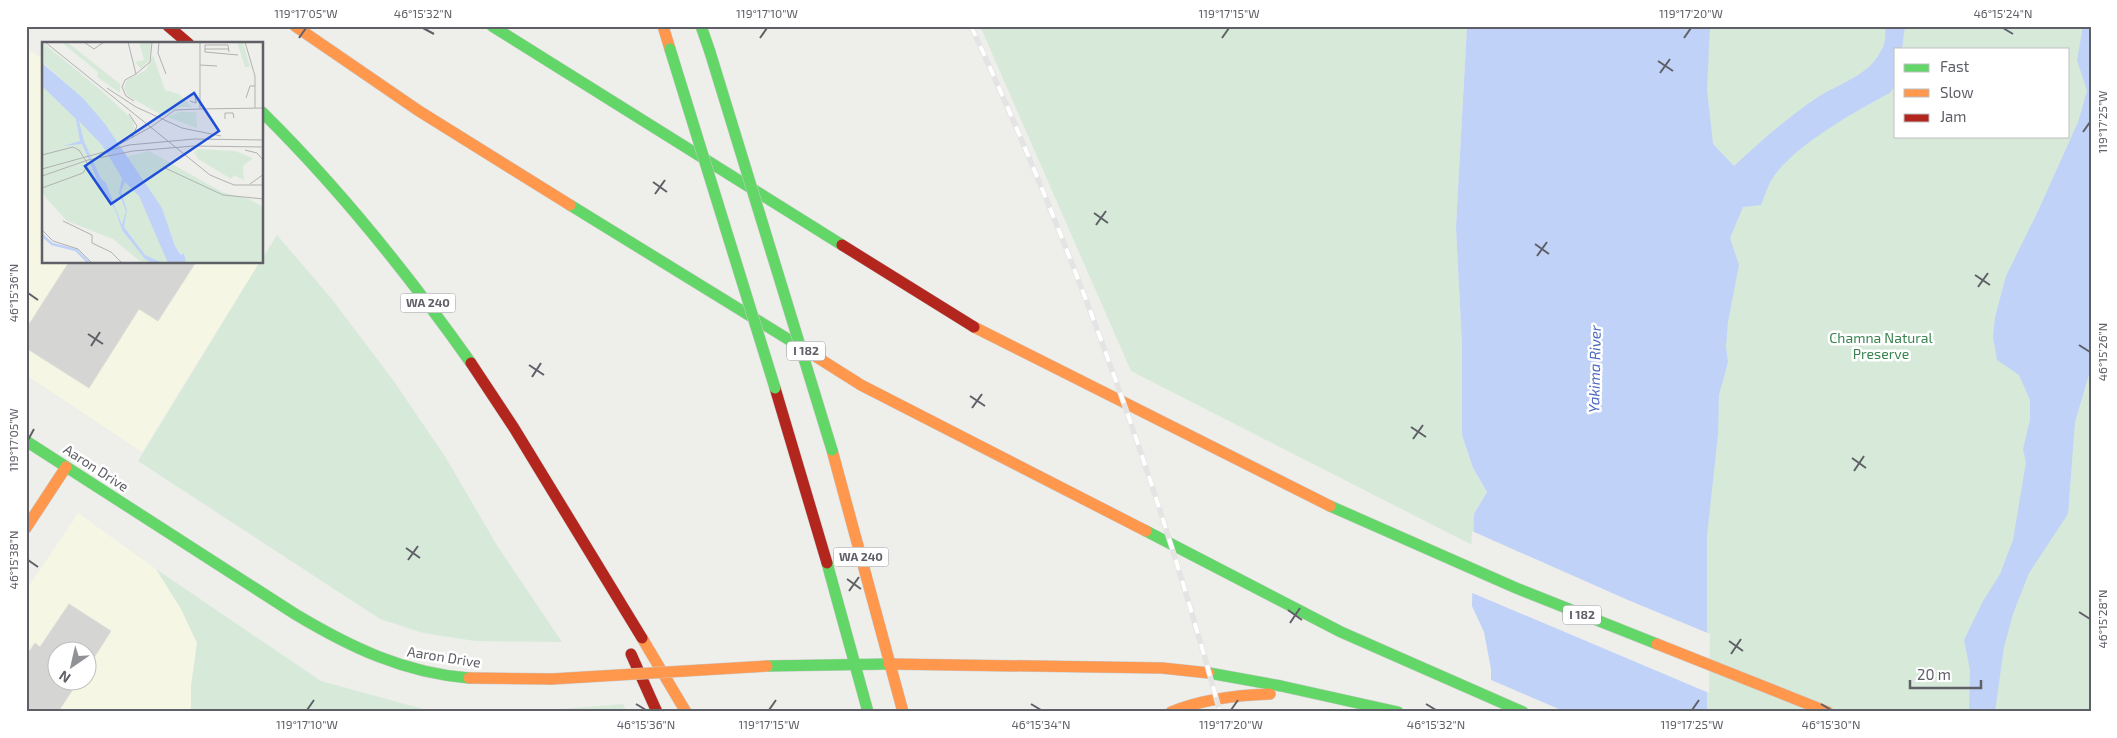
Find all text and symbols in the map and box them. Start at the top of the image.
text: 119°17'05"W [274,6,338,20]
text: 46°15'32"N [394,6,452,20]
text: 119°17'10"W [736,6,798,20]
text: 119°17'15"W [1198,6,1260,20]
text: 119°17'20"W [1659,6,1723,20]
text: 46°15'24"N [1973,6,2033,20]
inset map [42,42,264,264]
legend [1894,48,2070,138]
text: Fast [1940,57,1970,75]
text: Slow [1940,83,1974,101]
text: 119°17'25"W [2095,91,2109,154]
text: Jam [1940,107,1966,125]
text: 46°15'36"N [6,264,20,322]
road number: WA 240 [400,294,456,312]
text: 46°15'26"N [2095,323,2109,381]
water label: Yakima River [1584,324,1604,413]
park label: Chamna Natural Preserve [1829,329,1934,362]
road number: I 182 [787,342,825,361]
text: 119°17'05"W [6,408,20,472]
street label: Aaron Drive [60,440,132,495]
text: 46°15'38"N [6,531,20,589]
road number: WA 240 [834,548,888,566]
text: 46°15'28"N [2095,589,2109,649]
road number: I 182 [1563,606,1601,624]
north arrow [48,640,98,690]
street label: Aaron Drive [406,642,482,671]
scale bar [1910,658,1981,690]
text: 20 m [1917,665,1951,683]
text: N [56,667,73,687]
text: 119°17'10"W [276,717,338,731]
text: 46°15'36"N [617,717,675,731]
text: 119°17'15"W [738,717,800,731]
text: 46°15'34"N [1011,717,1071,731]
text: 119°17'20"W [1199,717,1263,731]
text: 46°15'32"N [1407,717,1465,731]
text: 119°17'25"W [1661,717,1724,731]
text: 46°15'30"N [1802,717,1860,731]

